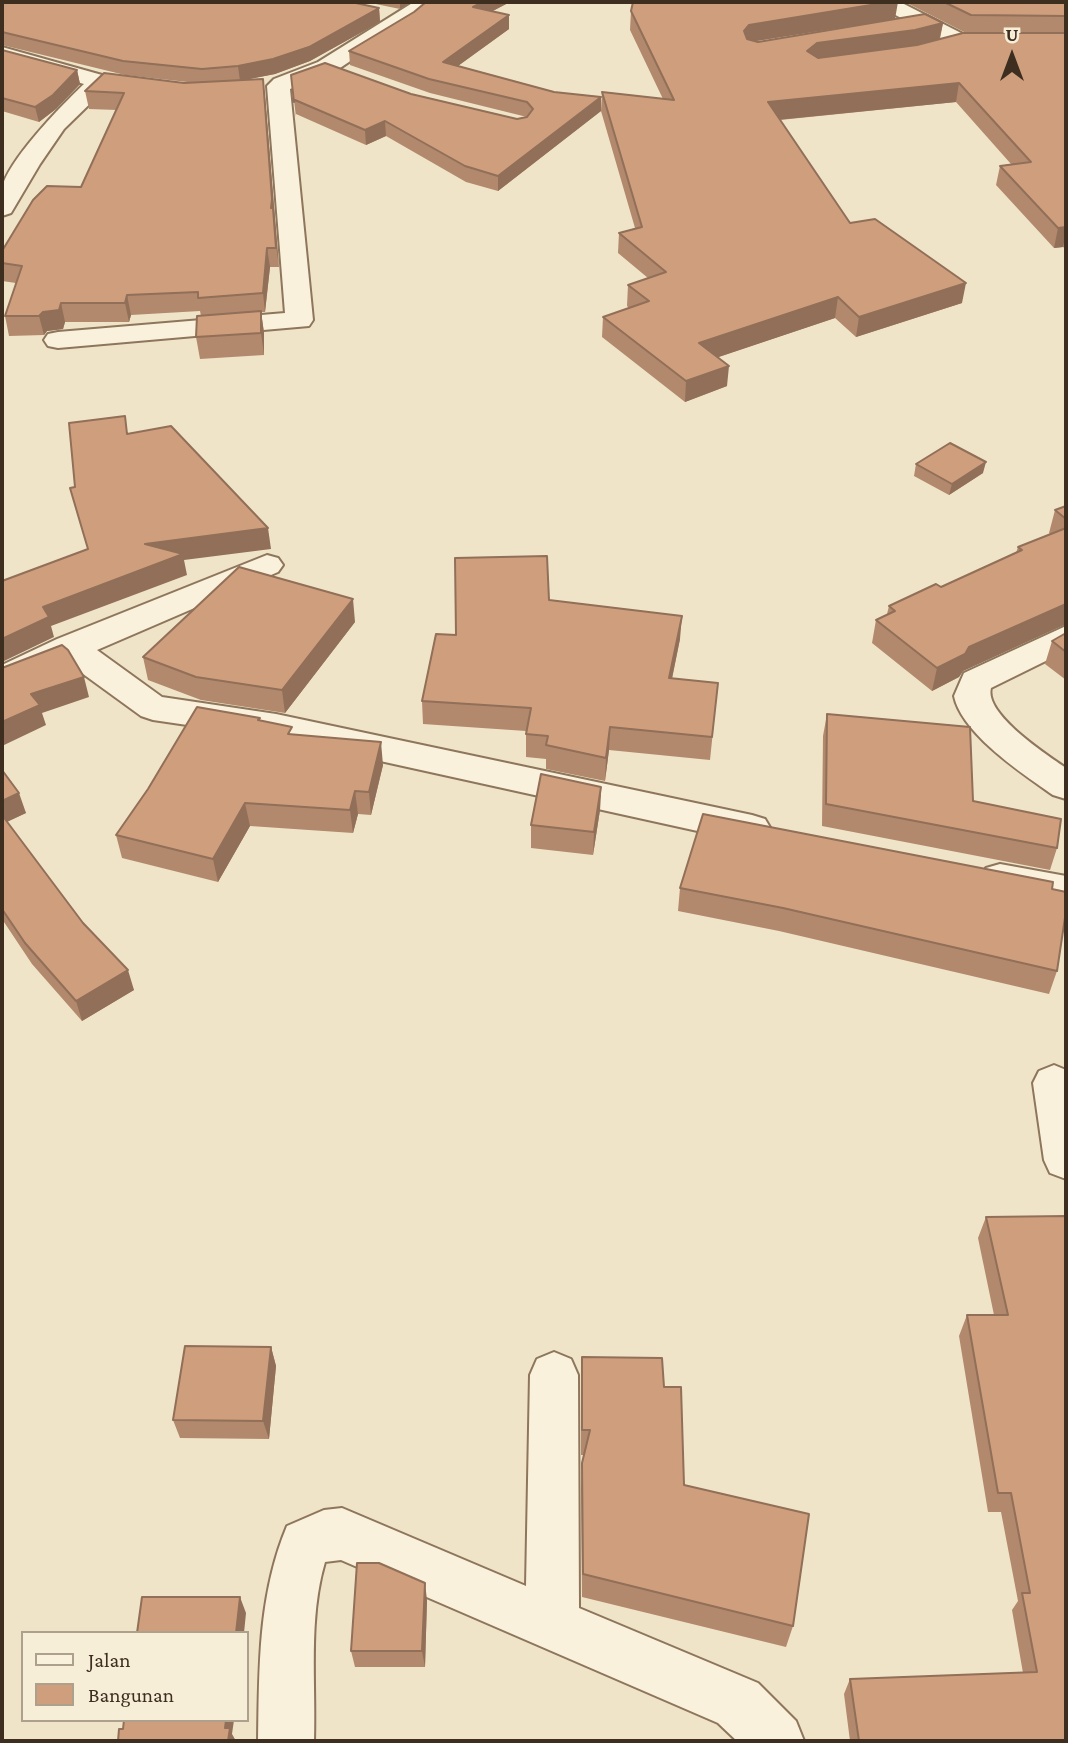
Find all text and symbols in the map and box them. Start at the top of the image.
north arrow [977,21,1047,91]
text: U [1005,24,1019,45]
legend [21,1631,248,1722]
text: Jalan [88,1648,130,1672]
text: Bangunan [88,1683,174,1707]

